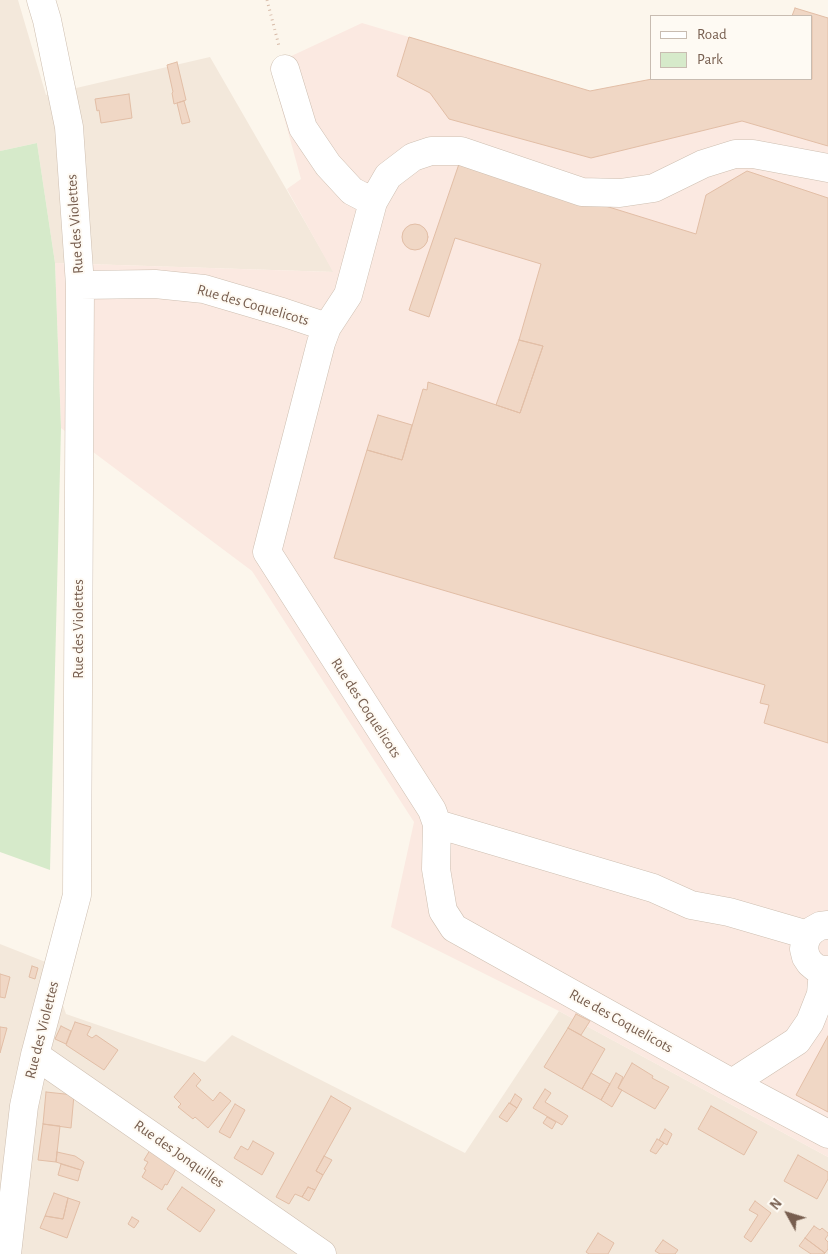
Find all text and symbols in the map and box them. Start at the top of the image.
legend [650,15,813,80]
text: Road [697,27,727,42]
text: Park [697,52,723,67]
street label: Rue des Violettes [63,174,87,274]
street label: Rue des Coquelicots [195,280,311,330]
street label: Rue des Violettes [69,579,87,679]
street label: Rue des Coquelicots [327,655,405,761]
street label: Rue des Violettes [21,979,63,1081]
street label: Rue des Coquelicots [566,985,676,1057]
street label: Rue des Jonquilles [130,1116,228,1192]
north arrow [763,1189,813,1239]
text: N [768,1196,785,1213]

